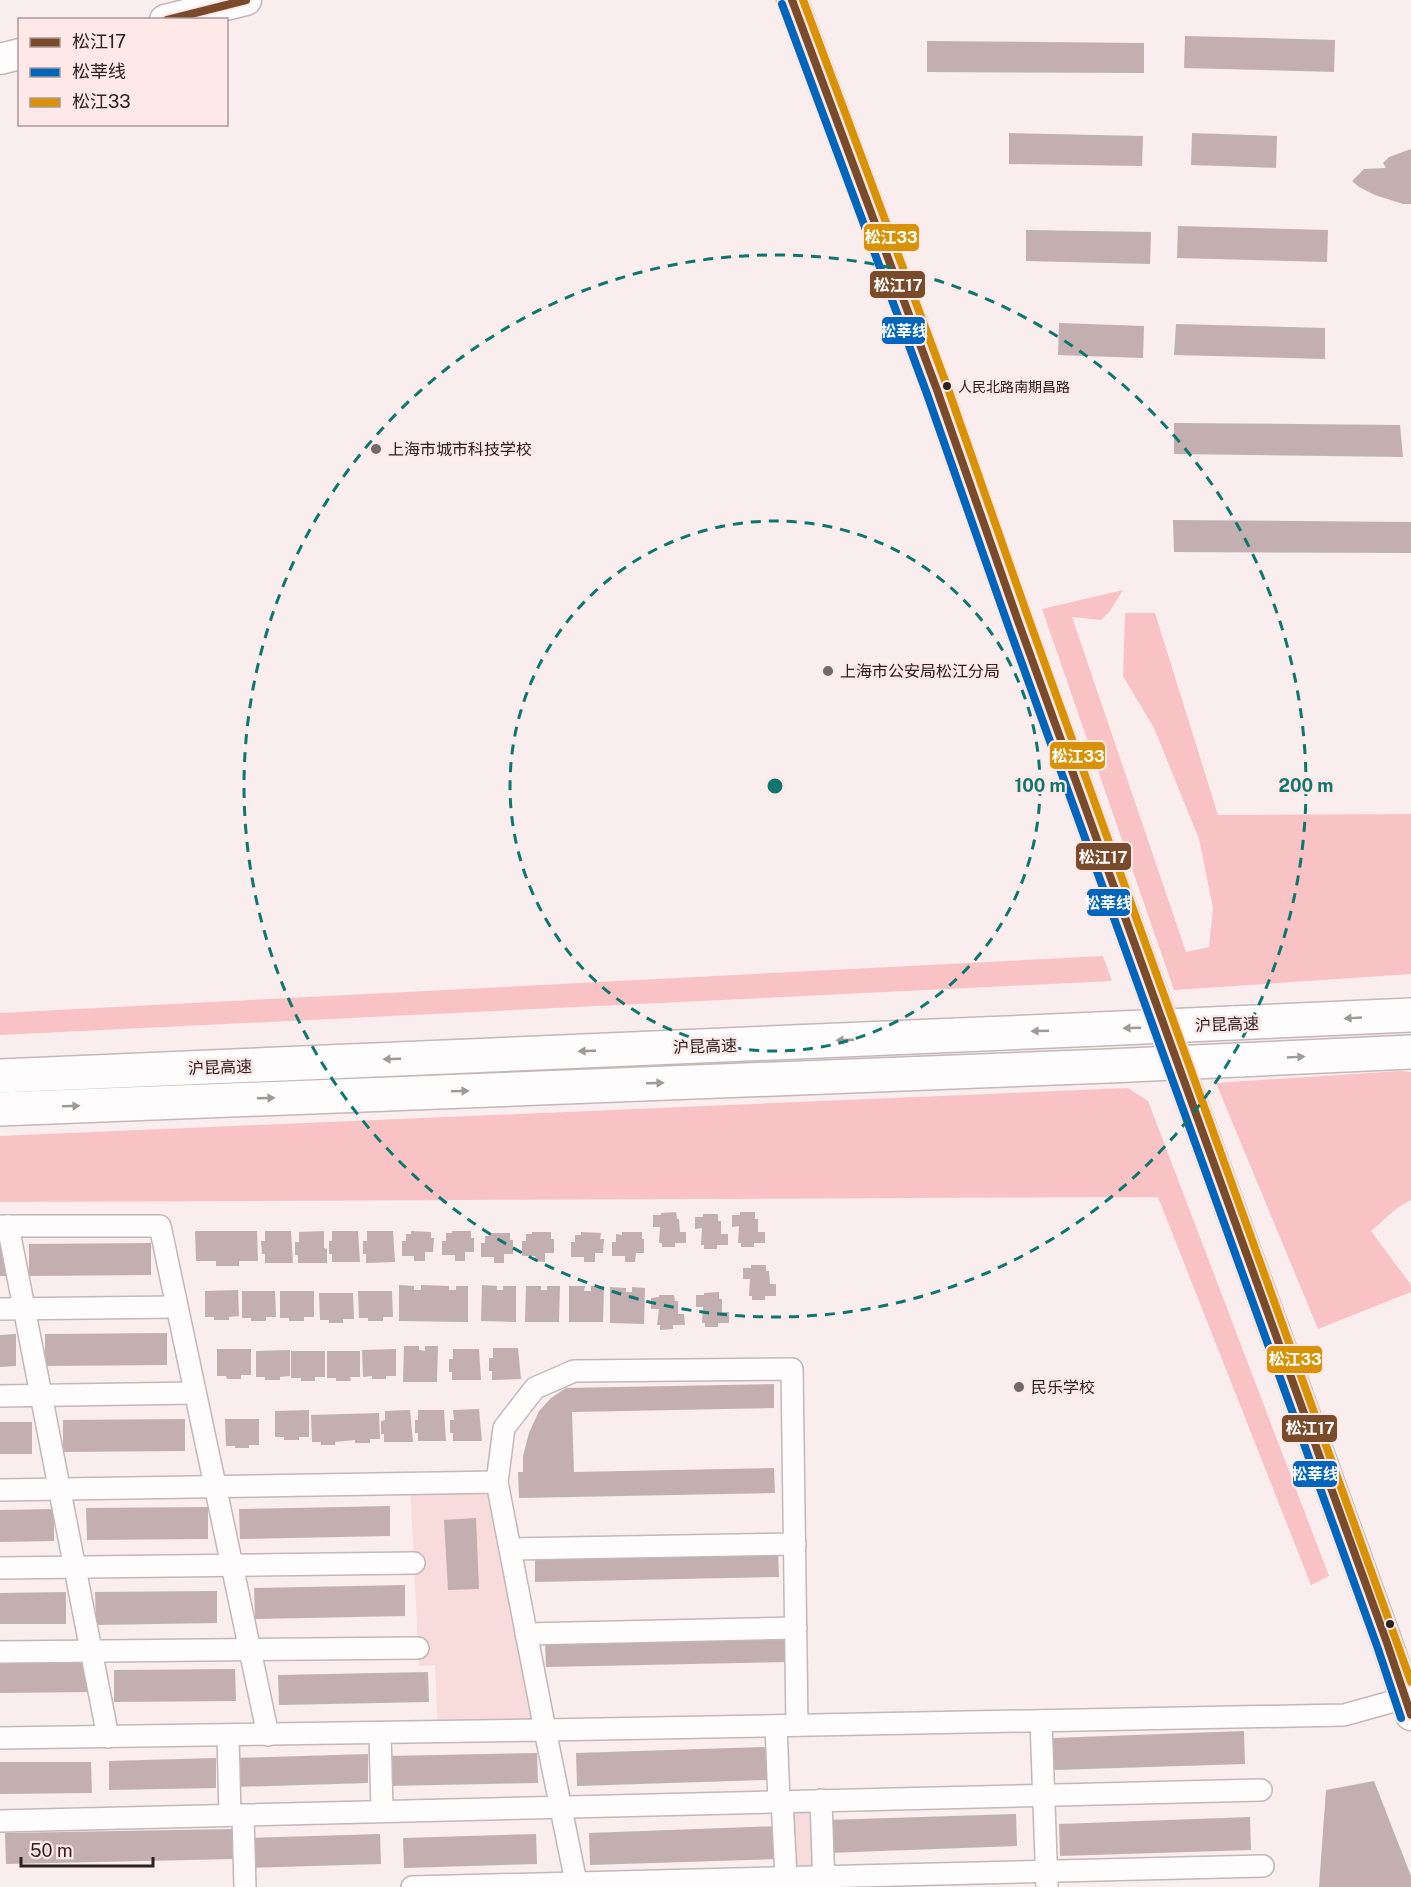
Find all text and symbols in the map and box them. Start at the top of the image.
legend [18,18,228,126]
text: 松江17 [72,31,126,52]
text: 松莘线 [72,61,126,82]
text: 松江33 [72,91,131,112]
line badge: 松江33 [863,223,920,252]
text: 松江33 [864,228,918,247]
line badge: 松江17 [869,270,926,299]
text: 松江17 [874,276,922,295]
line badge: 松莘线 [881,316,926,345]
text: 松莘线 [880,322,928,341]
place label: 人民北路南期昌路 [958,379,1070,395]
marker: 人民北路南期昌路 [941,380,953,392]
place label: 上海市城市科技学校 [388,440,532,459]
marker: 上海市城市科技学校 [369,442,383,456]
place label: 上海市公安局松江分局 [840,662,1000,681]
marker: 上海市公安局松江分局 [821,664,835,678]
line badge: 松江33 [1049,741,1106,770]
text: 松江33 [1051,747,1105,766]
text: 100 m [1014,775,1066,796]
text: 200 m [1279,775,1333,796]
centre of rings [765,776,785,796]
line badge: 松江17 [1075,842,1132,871]
text: 松江17 [1079,848,1127,867]
line badge: 松莘线 [1086,888,1131,917]
text: 松莘线 [1084,894,1132,913]
one-way arrow [1343,1013,1362,1023]
street label: 沪昆高速 [1195,1014,1259,1035]
one-way arrow [1122,1023,1141,1032]
one-way arrow [1030,1027,1049,1036]
one-way arrow [835,1035,854,1044]
street label: 沪昆高速 [673,1036,737,1057]
one-way arrow [577,1046,596,1056]
one-way arrow [1287,1053,1306,1062]
one-way arrow [383,1055,402,1064]
street label: 沪昆高速 [188,1057,252,1078]
one-way arrow [646,1079,665,1088]
one-way arrow [451,1086,470,1095]
one-way arrow [256,1094,275,1103]
one-way arrow [61,1101,80,1110]
line badge: 松江33 [1266,1345,1323,1374]
text: 松江33 [1268,1350,1322,1369]
place label: 民乐学校 [1031,1378,1095,1397]
marker: 民乐学校 [1012,1380,1026,1394]
line badge: 松江17 [1281,1414,1338,1443]
text: 松江17 [1286,1419,1334,1438]
line badge: 松莘线 [1292,1460,1338,1488]
text: 松莘线 [1291,1465,1339,1484]
unlabelled marker [1384,1618,1396,1630]
scale bar [21,1830,153,1868]
text: 50 m [30,1840,73,1861]

